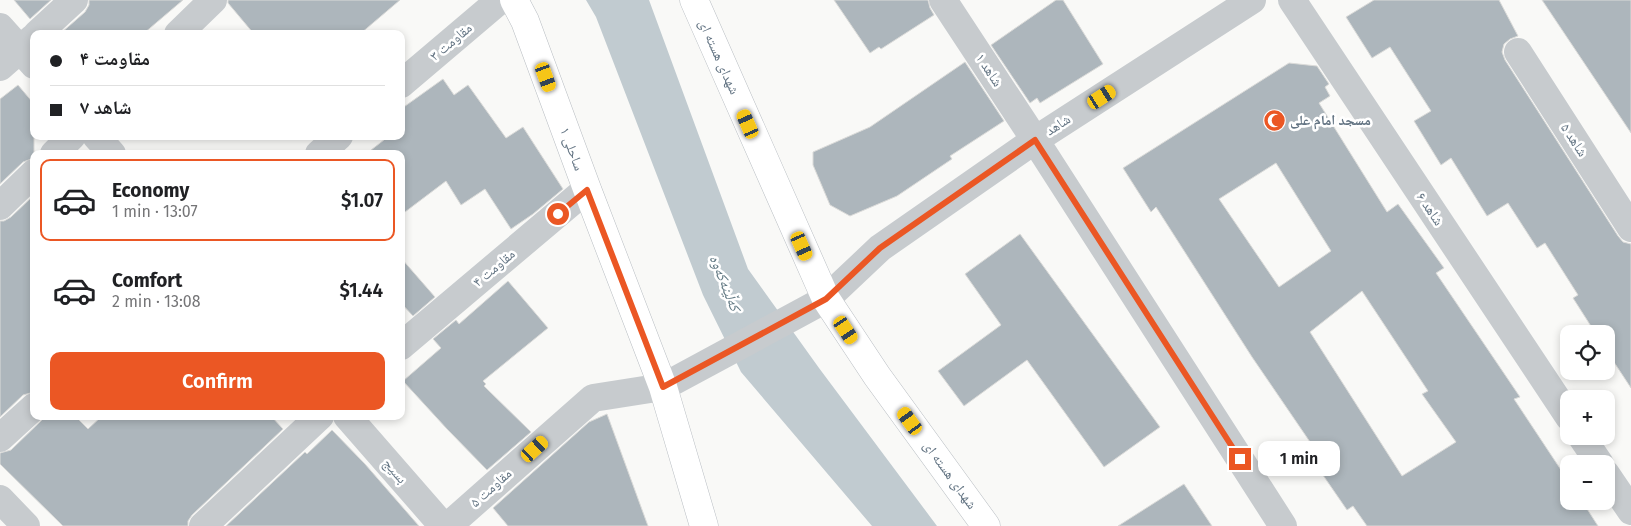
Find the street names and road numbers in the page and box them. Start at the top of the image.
street label: شهدای هسته ای [695,17,743,97]
street label: مقاومت ۳ [426,20,476,64]
street label: شاهد ۱ [972,50,1006,90]
street label: شاهد [1042,111,1074,139]
street label: شاهد ۵ [1557,120,1591,160]
street label: ساحلی ۱ [556,125,588,173]
street label: شاهد ۶ [1413,189,1447,229]
street label: مقاومت ۴ [469,246,519,290]
street label: شهدای هسته ای [920,438,980,512]
street label: بسیج [379,455,411,488]
street label: مقاومت ۵ [467,465,515,511]

